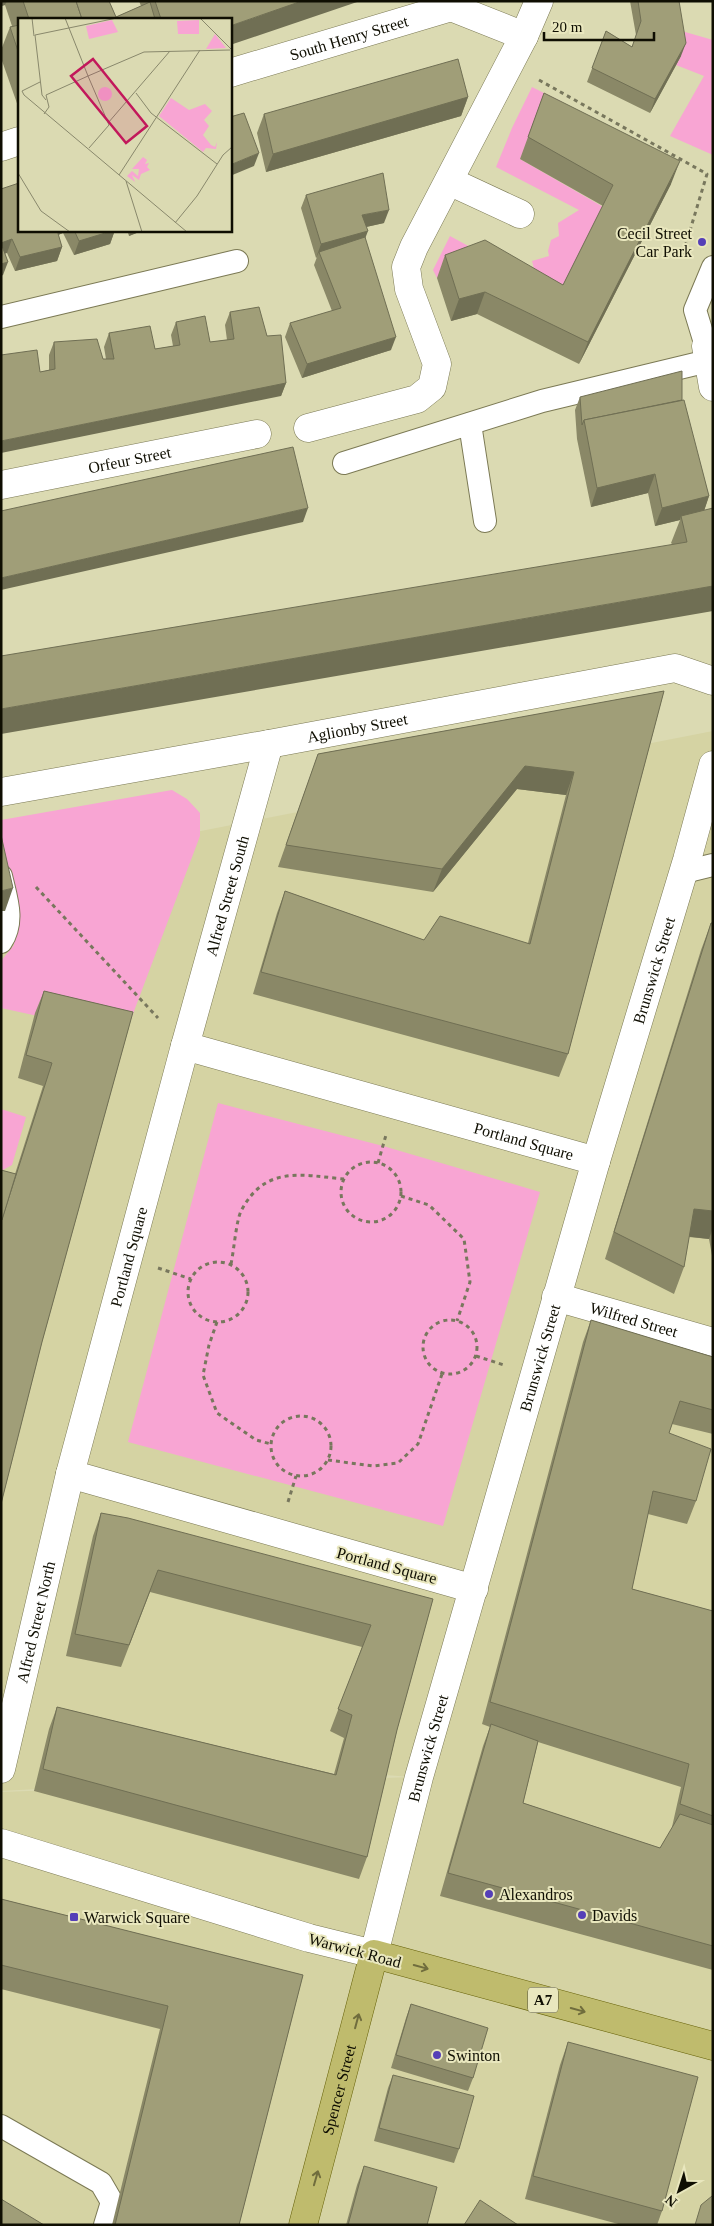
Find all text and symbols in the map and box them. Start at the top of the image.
scale bar [544,10,654,42]
street label: South Henry Street [288,12,411,64]
inset map [18,18,231,231]
text: 20 m [552,19,583,35]
place label: Cecil Street Car Park [617,225,693,260]
marker: Cecil Street Car Park [696,236,708,248]
street label: Orfeur Street [87,443,173,476]
street label: Aglionby Street [306,710,409,746]
street label: Alfred Street South [202,834,252,958]
street label: Brunswick Street [630,915,678,1026]
street label: Portland Square [472,1119,575,1163]
street label: Portland Square [107,1205,150,1309]
street label: Wilfred Street [588,1299,680,1341]
street label: Brunswick Street [516,1302,564,1414]
street label: Portland Square [335,1544,439,1588]
street label: Alfred Street North [13,1560,58,1685]
street label: Brunswick Street [405,1692,451,1804]
place label: Alexandros [499,1886,573,1903]
marker: Alexandros [483,1888,495,1900]
place label: Davids [592,1907,637,1924]
place label: Warwick Square [84,1909,190,1927]
marker: Davids [576,1909,588,1921]
marker: Warwick Square [68,1911,80,1923]
street label: Warwick Road [307,1930,403,1971]
one-way arrow [413,1963,429,1972]
road number: A7 [528,1988,558,2012]
one-way arrow [570,2005,586,2015]
one-way arrow [353,2013,362,2029]
street label: Spencer Street [319,2042,359,2137]
place label: Swinton [447,2047,500,2064]
marker: Swinton [431,2049,443,2061]
north arrow [654,2166,704,2216]
one-way arrow [311,2170,321,2186]
text: N [662,2192,680,2210]

